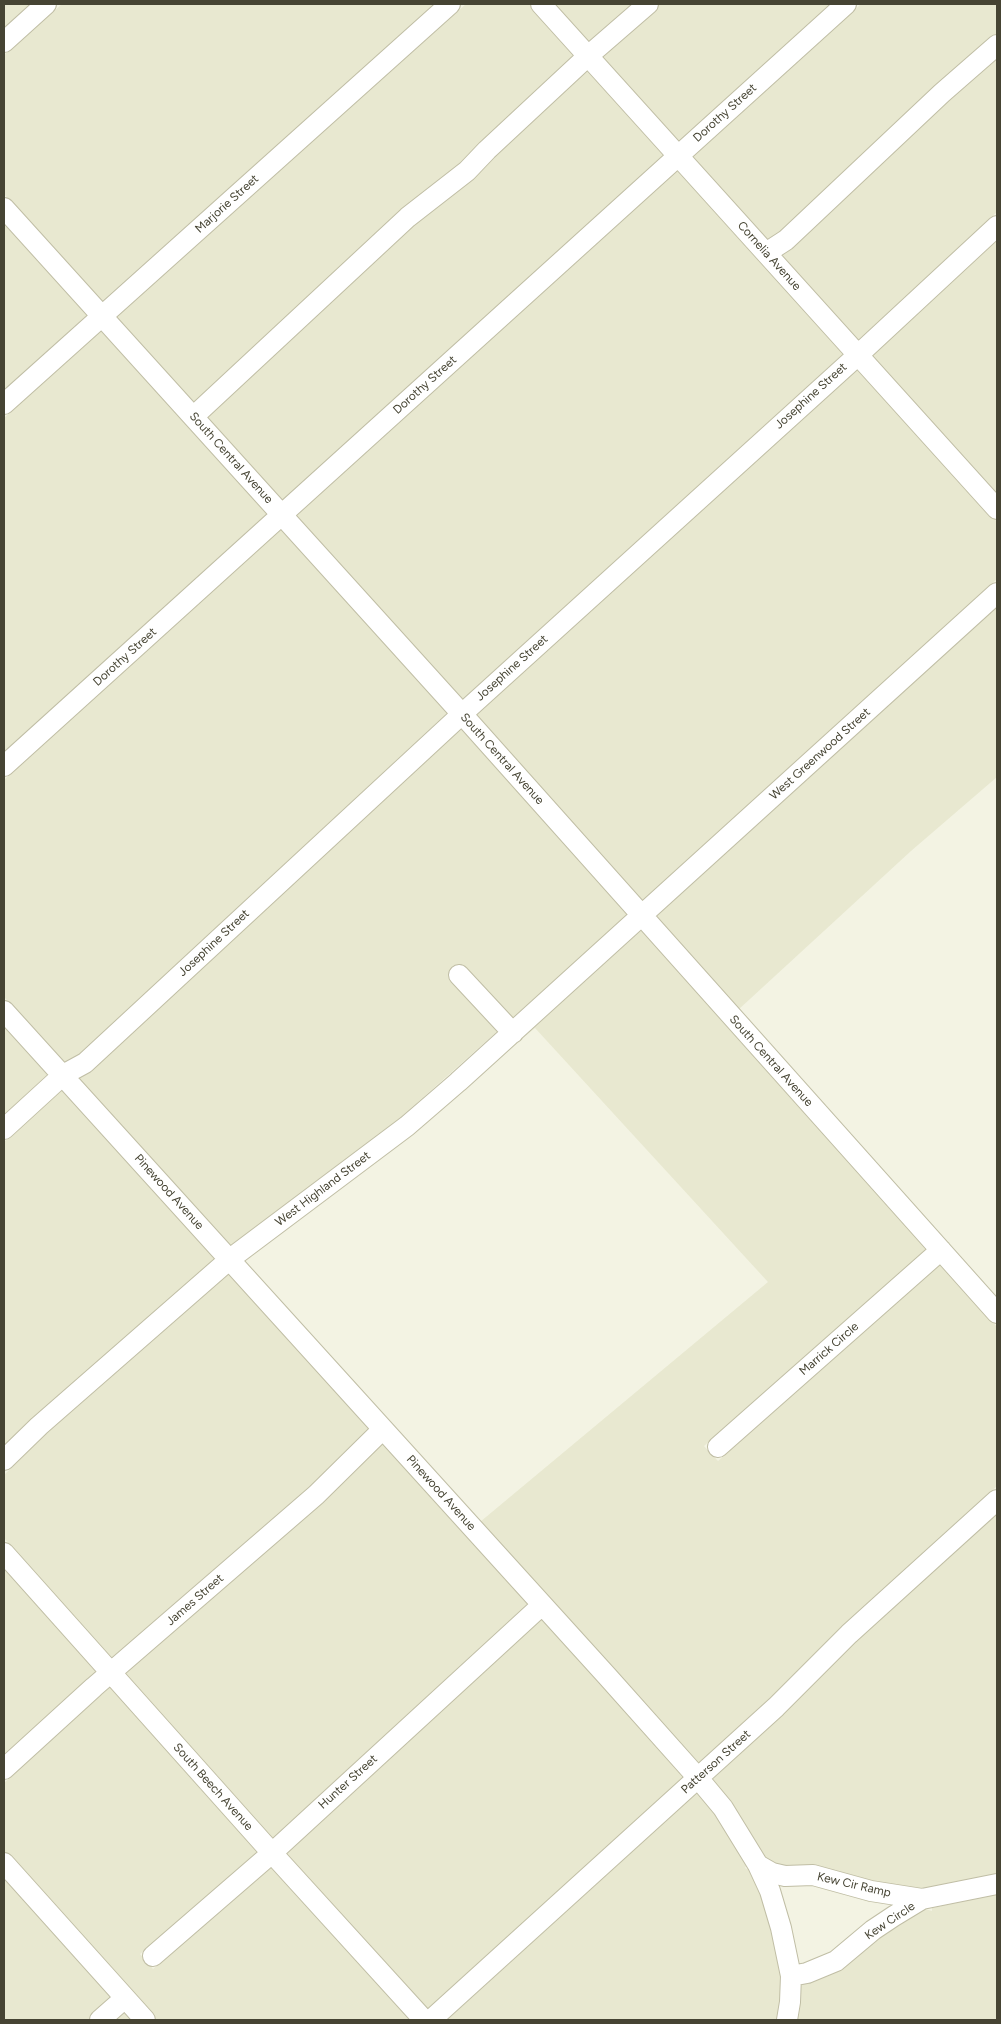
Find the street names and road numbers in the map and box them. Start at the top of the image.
street label: Dorothy Street [690,81,760,145]
street label: Marjorie Street [192,172,262,236]
street label: Cornelia Avenue [734,218,804,294]
street label: Dorothy Street [390,353,460,417]
street label: Josephine Street [772,360,850,432]
street label: South Central Avenue [186,409,276,507]
street label: Dorothy Street [90,625,160,689]
street label: Josephine Street [473,632,551,704]
street label: West Greenwood Street [767,705,873,803]
street label: South Central Avenue [457,710,547,808]
street label: Josephine Street [176,906,252,980]
street label: South Central Avenue [726,1012,816,1110]
street label: West Highland Street [273,1149,373,1229]
street label: Pinewood Avenue [131,1151,207,1233]
street label: Marrick Circle [796,1319,862,1379]
street label: Pinewood Avenue [403,1452,479,1534]
street label: James Street [163,1571,227,1629]
street label: Patterson Street [678,1727,754,1797]
street label: South Beech Avenue [170,1740,256,1834]
street label: Hunter Street [316,1752,380,1812]
street label: Kew Cir Ramp [816,1870,892,1900]
street label: Kew Circle [862,1899,918,1943]

